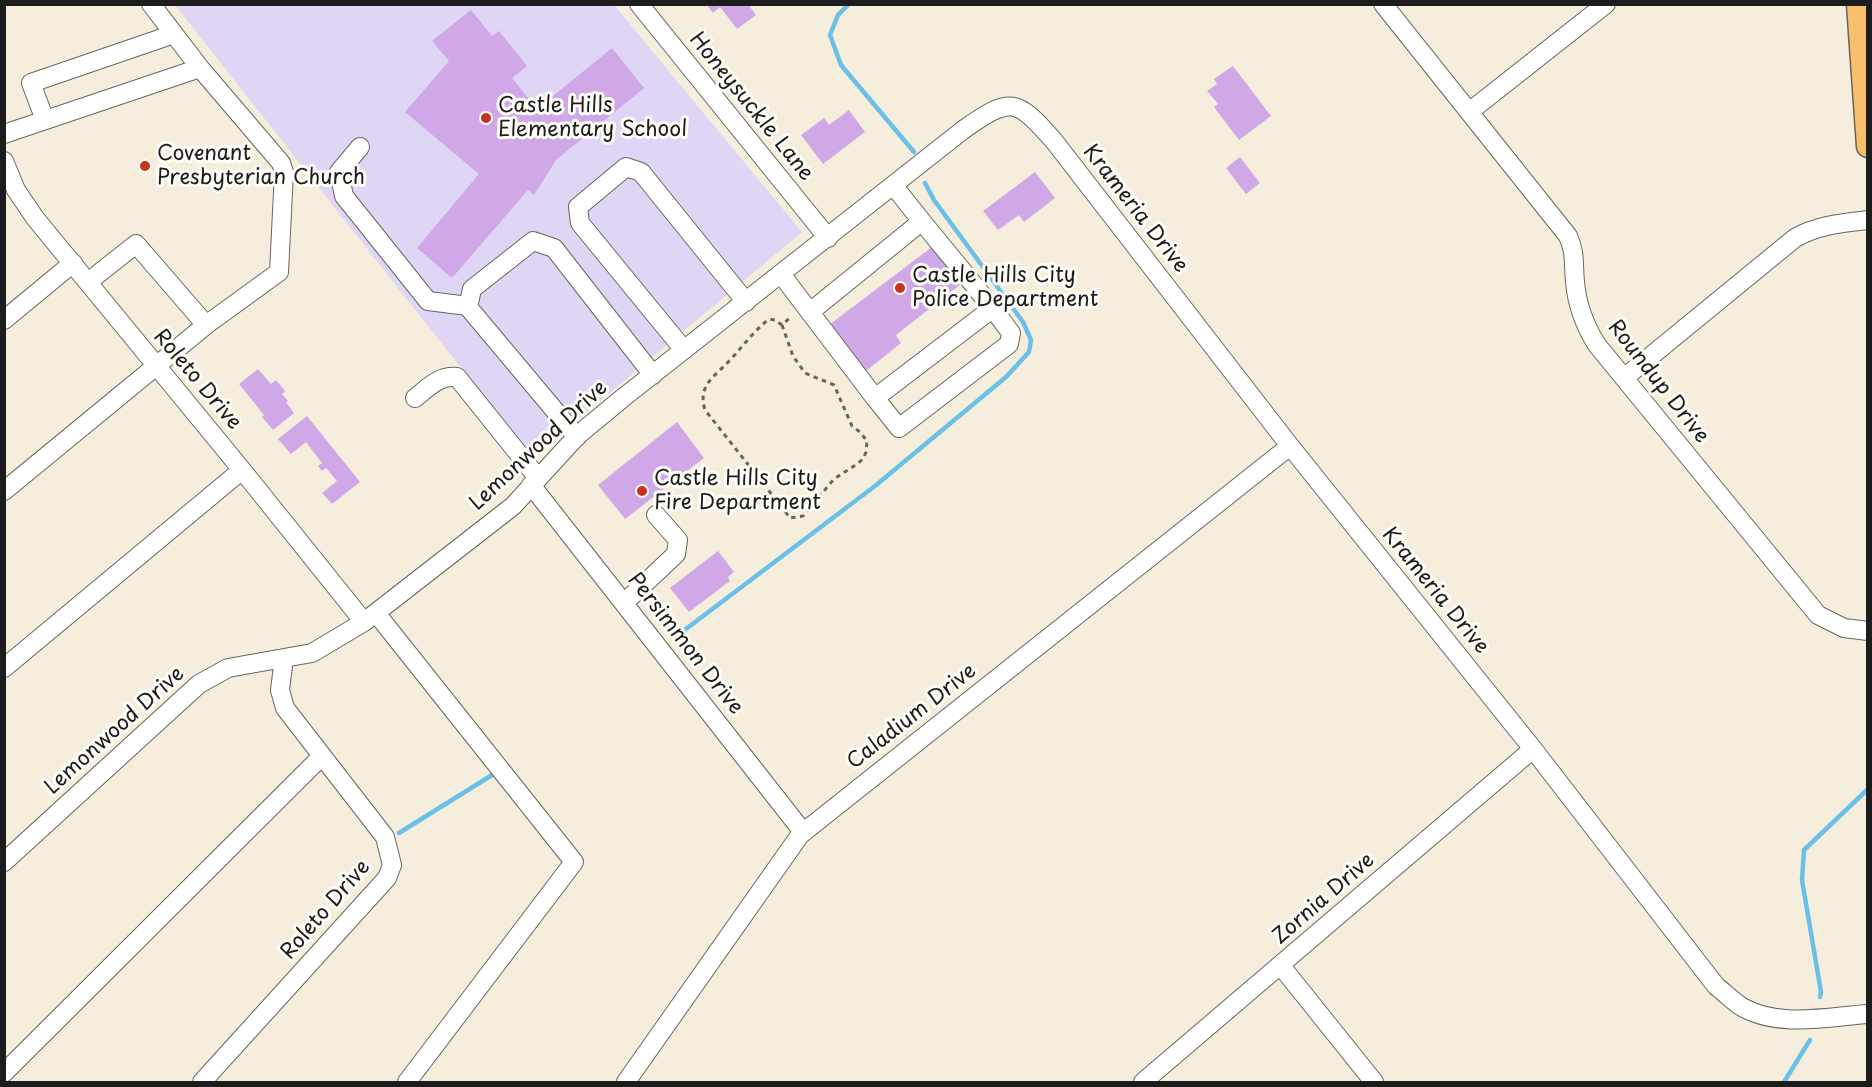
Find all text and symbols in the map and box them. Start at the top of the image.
street label: Honeysuckle Lane [684,28,818,186]
place label: Castle Hills Elementary School [498,93,687,143]
marker: Castle Hills Elementary School [479,111,493,125]
street label: Krameria Drive [1077,140,1193,278]
place label: Covenant Presbyterian Church [157,141,365,191]
marker: Covenant Presbyterian Church [138,159,152,173]
place label: Castle Hills City Police Department [912,263,1098,313]
marker: Castle Hills City Police Department [893,281,907,295]
street label: Roundup Drive [1602,316,1714,448]
street label: Roleto Drive [148,325,246,435]
street label: Lemonwood Drive [465,376,613,516]
place label: Castle Hills City Fire Department [654,466,821,516]
marker: Castle Hills City Fire Department [635,484,649,498]
street label: Krameria Drive [1376,523,1494,659]
street label: Persimmon Drive [622,568,748,720]
street label: Caladium Drive [842,659,982,775]
street label: Lemonwood Drive [40,662,190,800]
street label: Zornia Drive [1268,848,1380,950]
street label: Roleto Drive [276,855,376,965]

